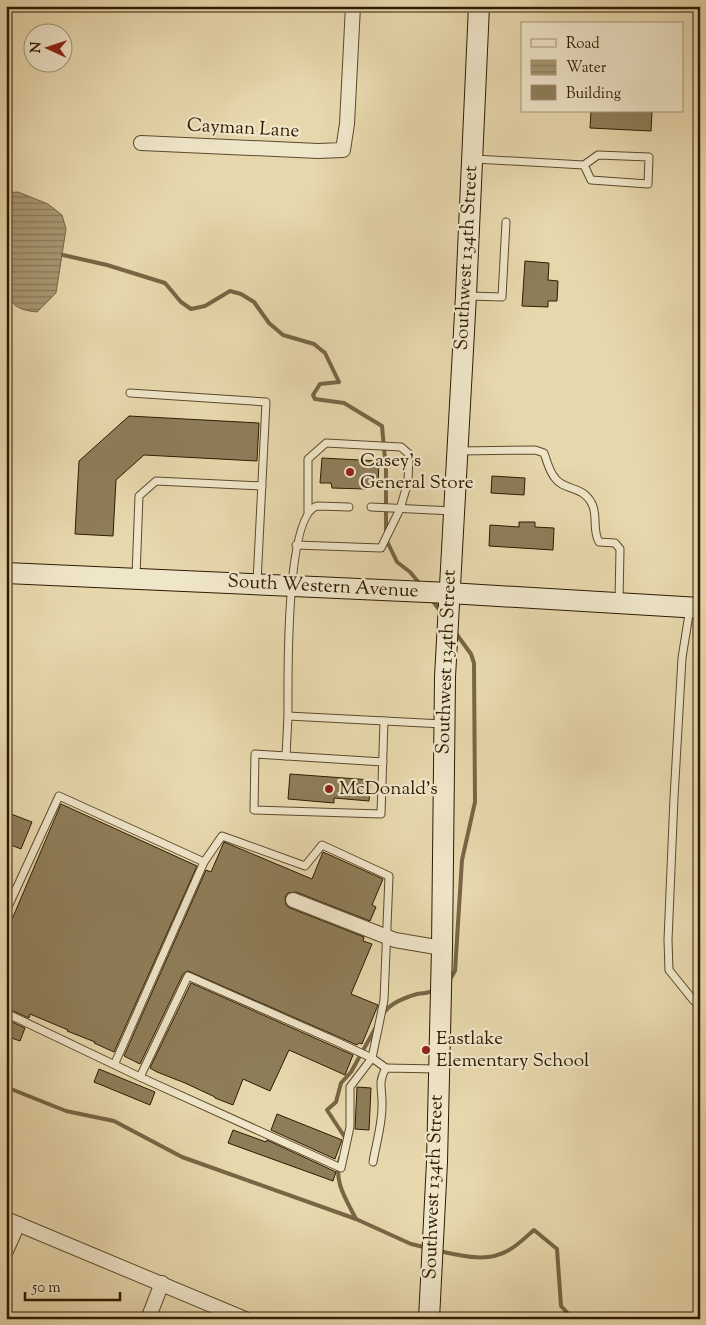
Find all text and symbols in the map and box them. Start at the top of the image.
north arrow [22,22,72,72]
legend [521,22,684,112]
text: Road [566,34,600,55]
text: N [27,41,47,54]
text: Water [566,58,607,79]
text: Building [566,84,621,105]
street label: Cayman Lane [186,113,300,145]
street label: Southwest 134th Street [449,164,485,351]
place label: Casey's General Store [360,448,474,497]
marker: Casey's General Store [344,466,356,478]
street label: South Western Avenue [227,569,419,605]
street label: Southwest 134th Street [430,569,464,755]
place label: McDonald's [339,776,438,803]
marker: McDonald's [323,783,335,795]
place label: Eastlake Elementary School [436,1026,589,1075]
marker: Eastlake Elementary School [420,1044,432,1056]
street label: Southwest 134th Street [417,1094,451,1280]
scale bar [25,1270,120,1302]
text: 50 m [31,1278,61,1299]

